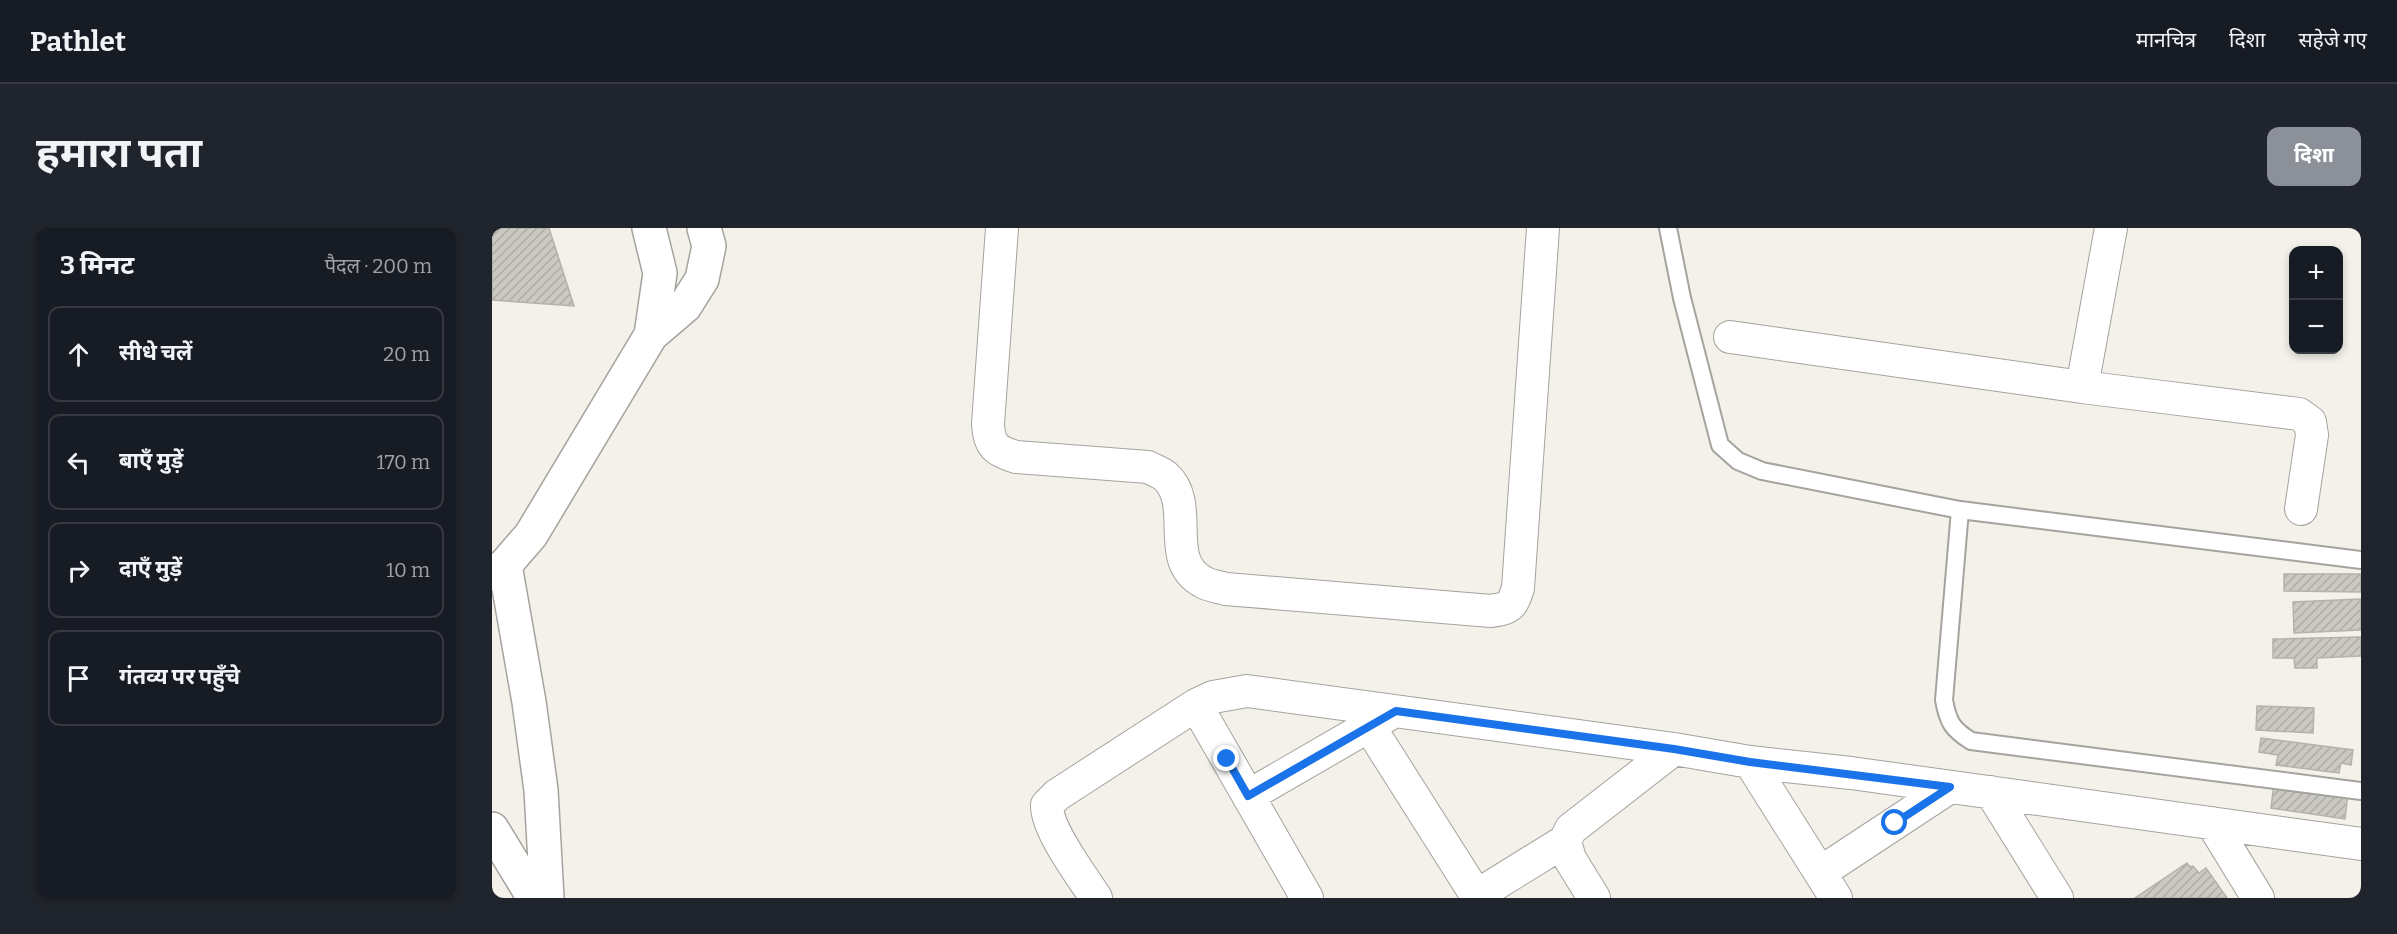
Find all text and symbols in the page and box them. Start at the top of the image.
text: Pathlet [30,25,126,58]
text: मानचित्र [2136,27,2196,53]
text: दिशा [2229,27,2265,53]
text: सहेजे गए [2298,27,2367,53]
button: दिशा [2267,127,2361,186]
text: हमारा पता [36,128,202,178]
map controls [2289,246,2343,354]
button: + [2289,246,2343,300]
text: 3 मिनट [60,250,134,281]
text: पैदल · 200 m [325,254,432,278]
button: − [2289,300,2343,354]
icon: ahead [62,338,95,371]
text: सीधे चलें [119,339,192,366]
text: 20 m [383,342,430,366]
icon: left [62,446,95,479]
text: बाएँ मुड़ें [119,447,183,474]
text: 170 m [377,450,430,474]
icon: right [62,554,95,587]
text: दाएँ मुड़ें [119,555,182,582]
text: 10 m [386,558,430,582]
icon: arrive [62,662,95,695]
text: गंतव्य पर पहुँचे [119,663,240,690]
route end [1213,745,1239,771]
route start [1881,809,1907,835]

